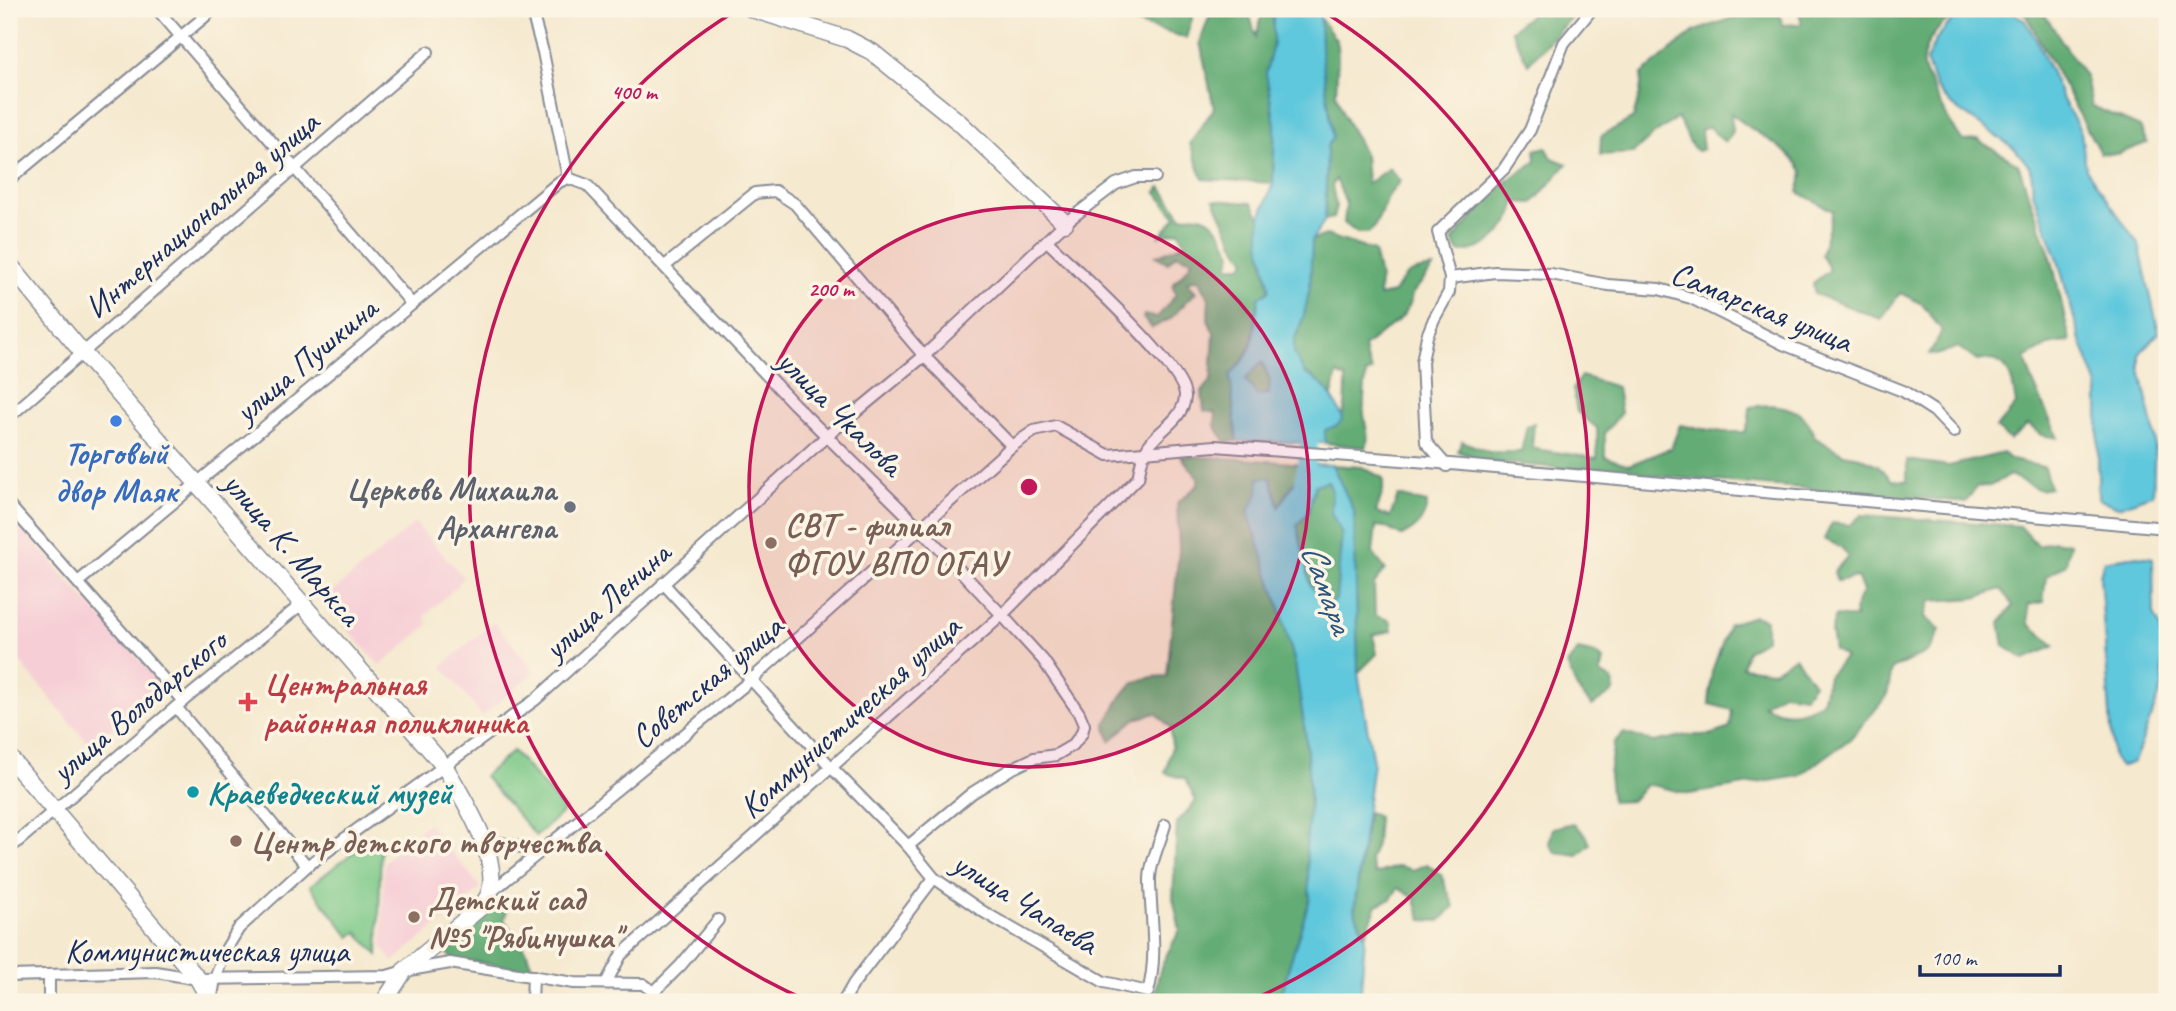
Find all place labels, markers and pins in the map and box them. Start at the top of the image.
marker: Торговый двор Маяк [108,413,124,429]
place label: Торговый двор Маяк [55,432,180,512]
place label: Церковь Михаила Архангела [346,468,559,548]
centre of rings [1017,475,1041,499]
marker: Церковь Михаила Архангела [562,499,578,515]
place label: СВТ - филиал ФГОУ ВПО ОГАУ [785,504,1011,584]
marker: СВТ - филиал ФГОУ ВПО ОГАУ [763,535,779,551]
place label: Центральная районная поликлиника [264,663,531,743]
marker: Центральная районная поликлиника [238,692,258,712]
place label: Краеведческий музей [207,772,454,815]
marker: Краеведческий музей [185,784,201,800]
place label: Центр детского творчества [250,821,603,863]
marker: Центр детского творчества [228,833,244,849]
place label: Детский сад №5 "Рябинушка" [428,878,628,958]
marker: Детский сад №5 "Рябинушка" [406,909,422,925]

